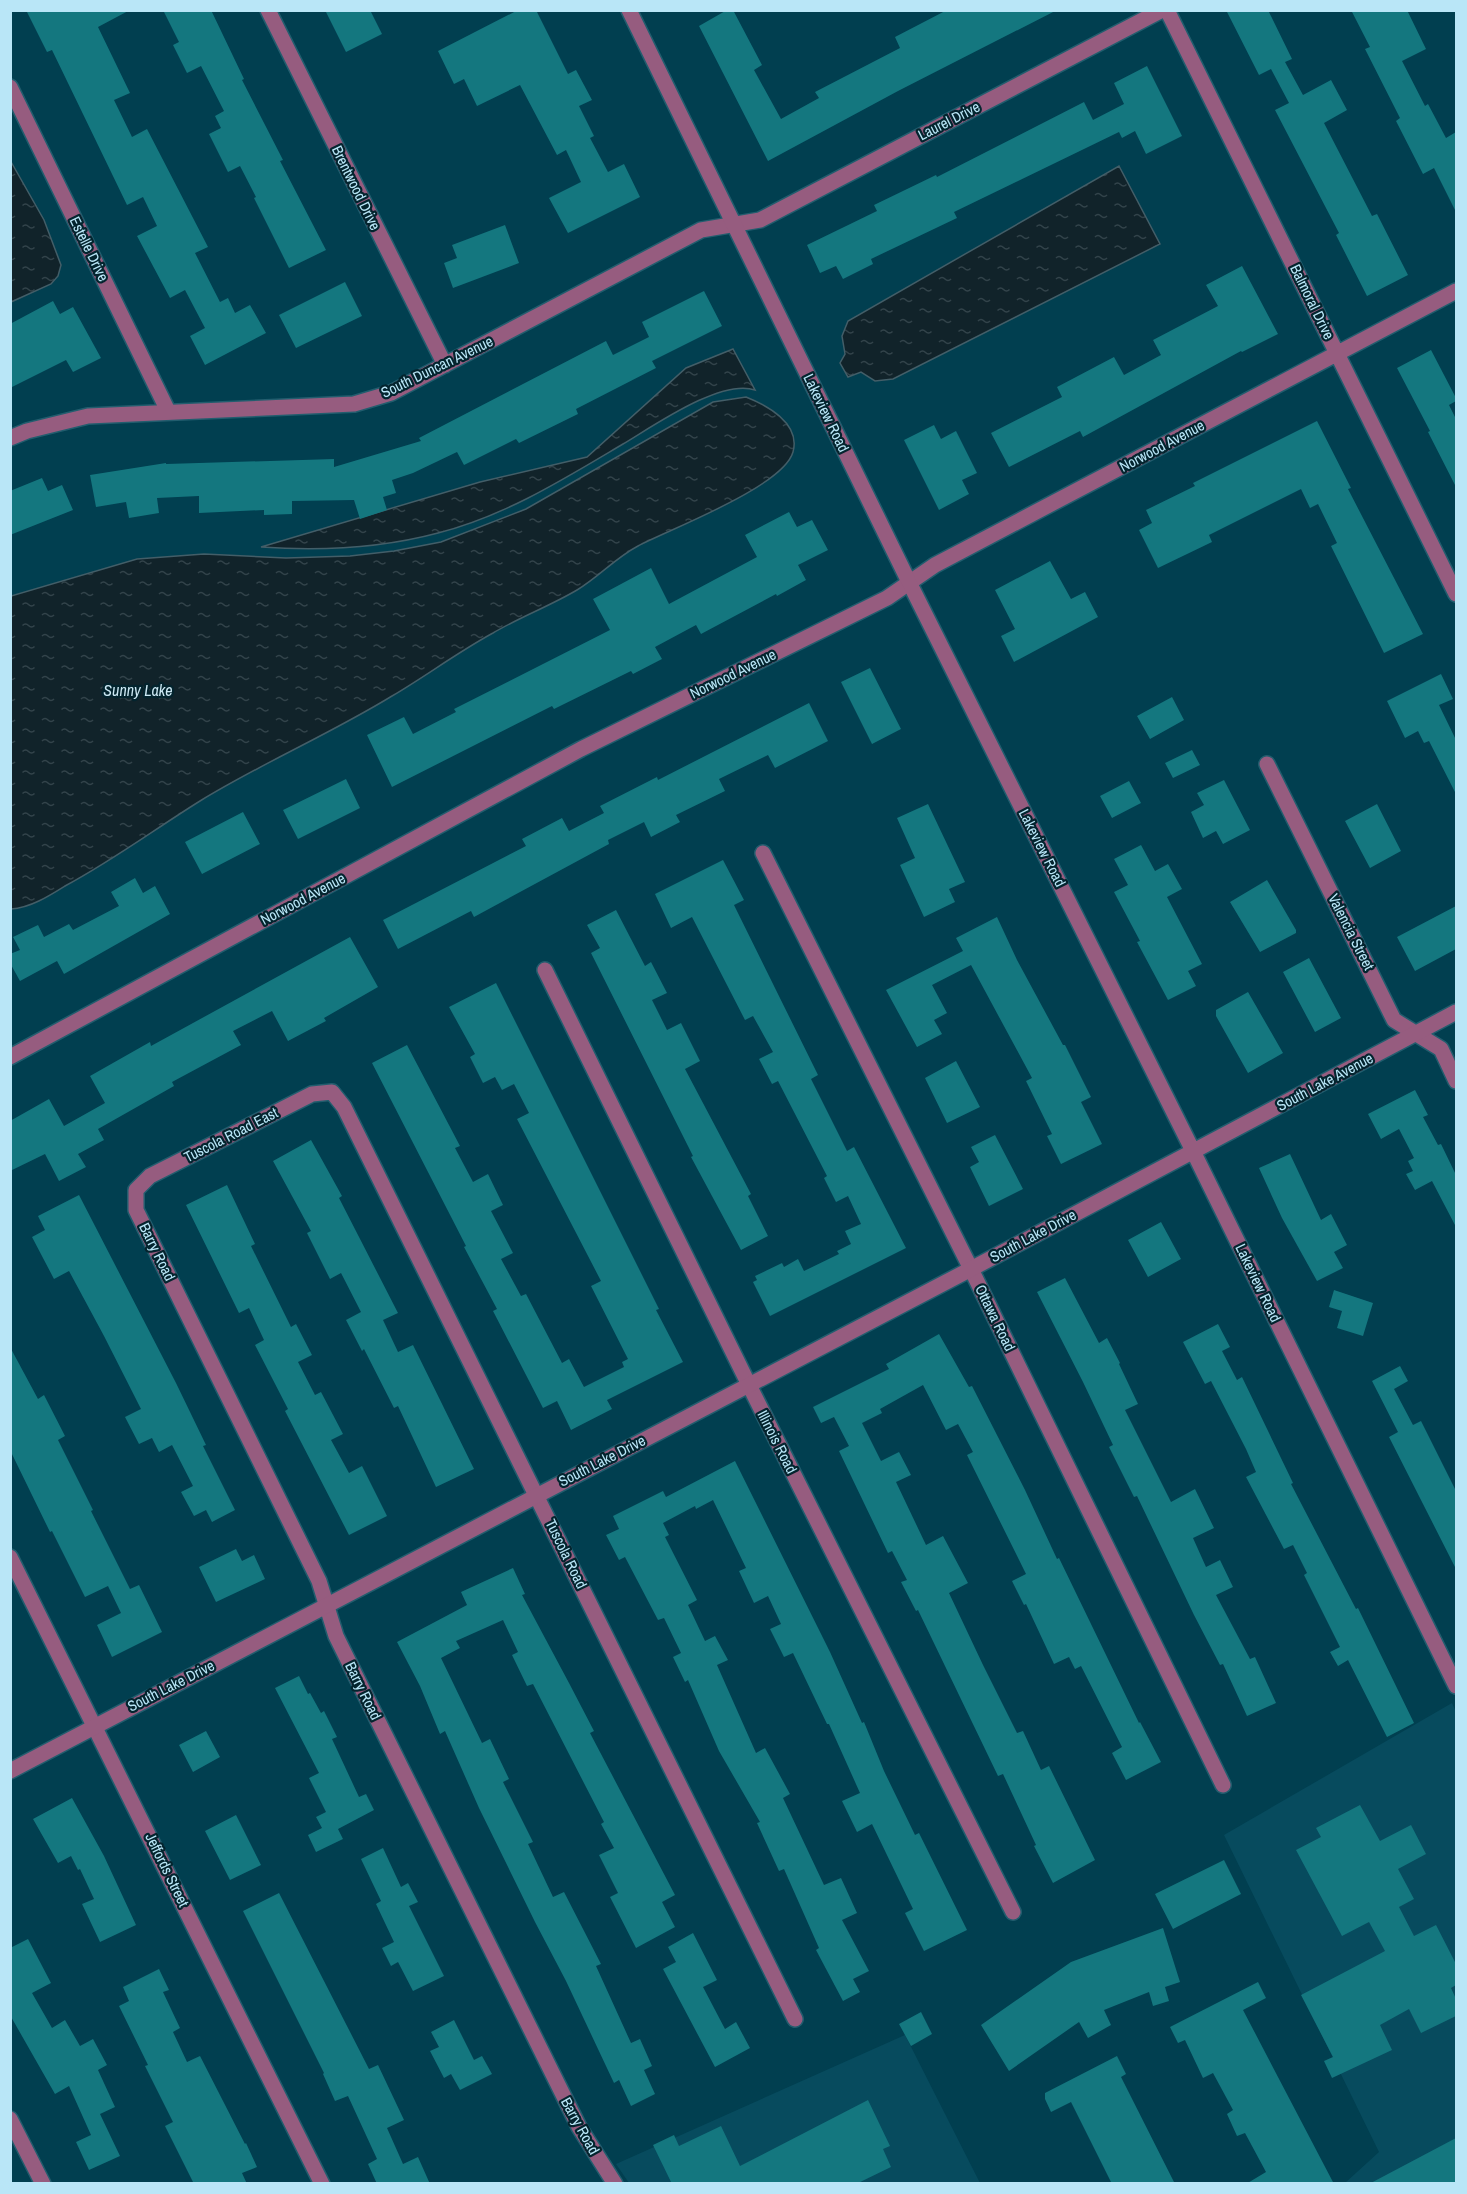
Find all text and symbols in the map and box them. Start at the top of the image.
street label: Laurel Drive [914,96,984,145]
street label: Brentwood Drive [327,142,386,234]
street label: Estelle Drive [65,213,114,285]
street label: Balmoral Drive [1285,261,1340,343]
street label: South Duncan Avenue [377,330,496,403]
street label: Lakeview Road [798,370,854,455]
street label: Norwood Avenue [1116,414,1208,477]
street label: Norwood Avenue [686,644,780,703]
water label: Sunny Lake [103,679,173,701]
street label: Lakeview Road [1014,805,1071,890]
street label: Norwood Avenue [257,867,349,930]
street label: Valencia Street [1323,890,1380,974]
street label: South Lake Avenue [1273,1047,1377,1116]
street label: Tuscola Road East [180,1102,282,1167]
street label: South Lake Drive [986,1204,1080,1267]
street label: Barry Road [134,1219,181,1284]
street label: Lakeview Road [1230,1240,1286,1325]
street label: Ottawa Road [970,1281,1021,1355]
street label: Illinois Road [753,1407,802,1477]
street label: South Lake Drive [555,1430,649,1491]
street label: Tuscola Road [541,1516,592,1592]
street label: South Lake Drive [124,1655,218,1716]
street label: Barry Road [340,1658,387,1723]
street label: Jeffords Street [141,1829,195,1911]
street label: Barry Road [556,2093,605,2158]

